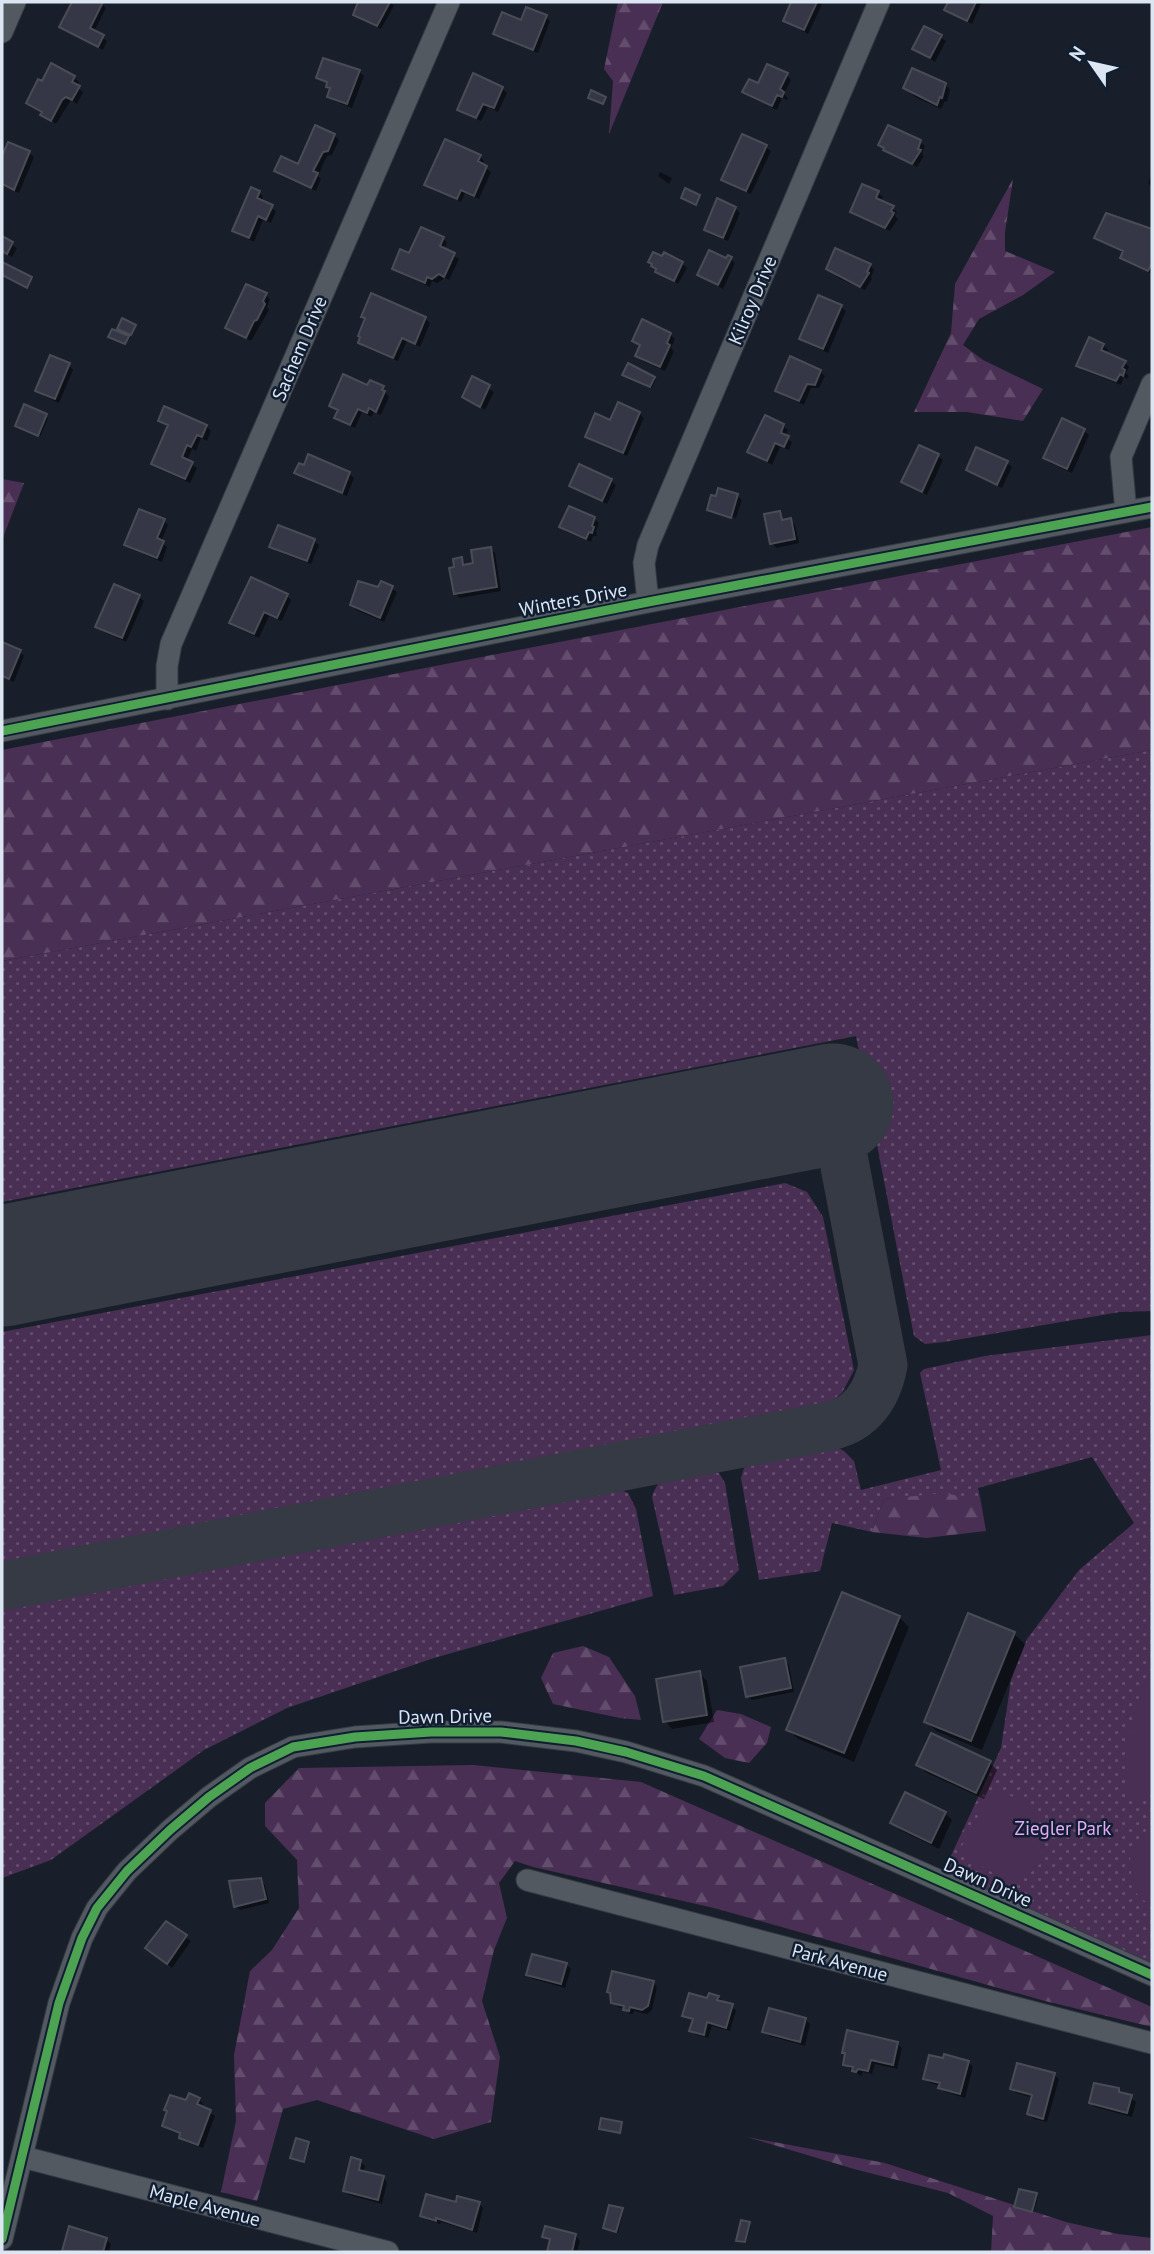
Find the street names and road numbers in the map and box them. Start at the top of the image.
street label: Kilroy Drive [722,252,782,348]
street label: Sachem Drive [266,292,332,404]
street label: Winters Drive [517,577,629,621]
street label: Dawn Drive [398,1703,492,1729]
street label: Dawn Drive [940,1852,1036,1912]
street label: Park Avenue [789,1938,891,1986]
street label: Maple Avenue [147,2179,263,2231]

